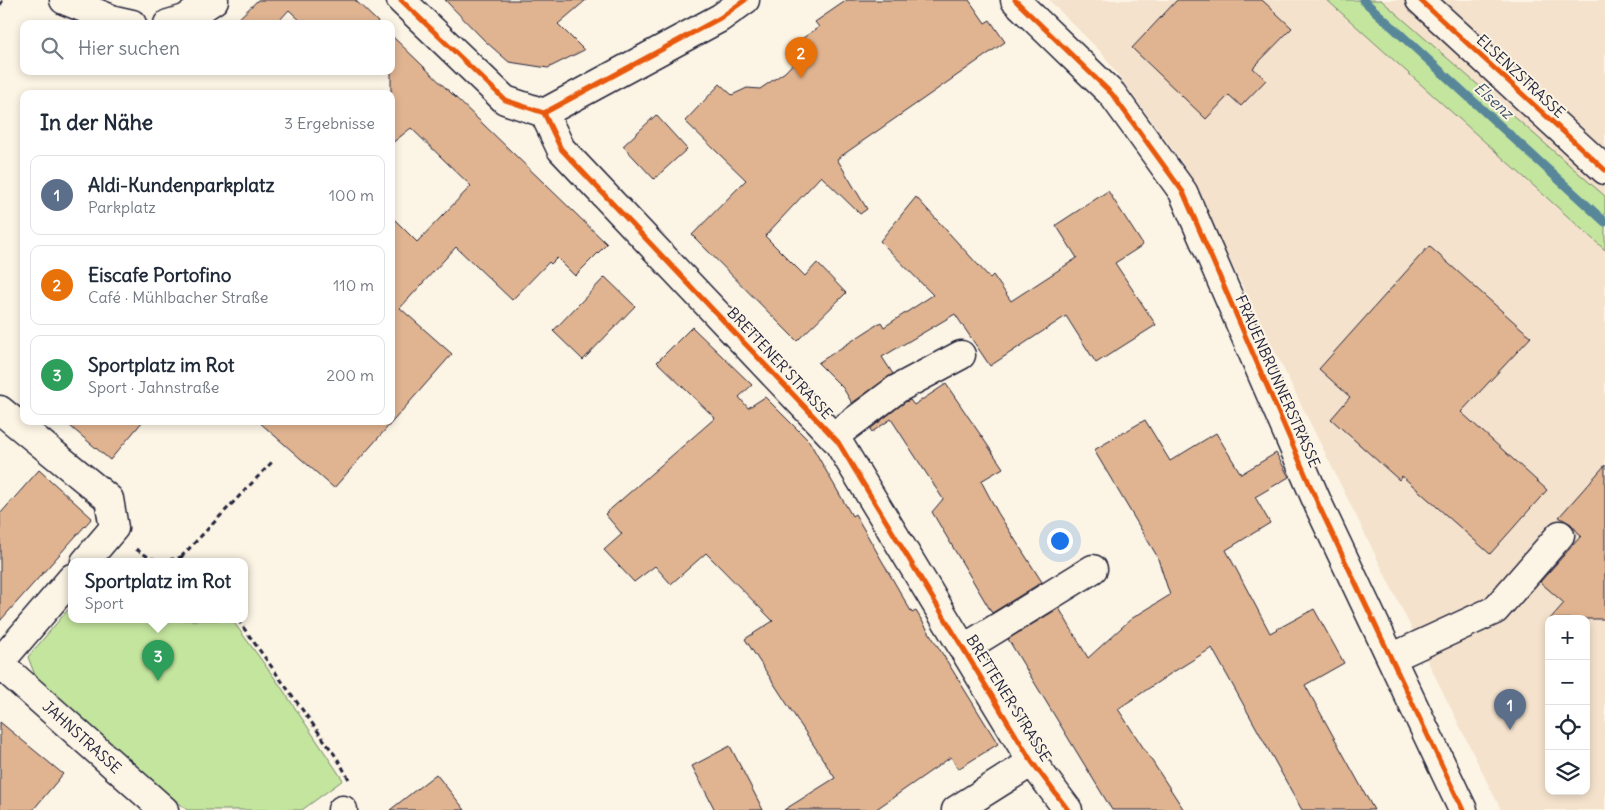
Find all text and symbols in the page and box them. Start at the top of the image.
search box [20,20,395,75]
street label: ELSENZSTRASSE [1473,30,1569,122]
icon: search [38,34,66,62]
text: Hier suchen [78,36,180,60]
pin: 2 [785,37,817,78]
water label: Elsenz [1470,77,1519,124]
text: In der Nähe [40,109,153,136]
text: 3 Ergebnisse [284,113,375,133]
text: Aldi-Kundenparkplatz [88,173,275,197]
text: 1 [54,185,60,205]
text: 100 m [329,185,374,205]
text: Parkplatz [88,197,156,217]
text: Eiscafe Portofino [88,263,232,287]
text: 2 [53,275,61,295]
text: 110 m [333,275,374,295]
text: Café · Mühlbacher Straße [88,287,268,307]
street label: FRAUENBRUNNERSTRASSE [1231,292,1325,470]
street label: BRETTENER STRASSE [723,303,837,423]
text: Sportplatz im Rot [88,353,235,377]
text: 3 [52,365,62,385]
text: 200 m [326,365,374,385]
text: Sport · Jahnstraße [88,377,219,397]
your location [1047,528,1073,554]
popup [68,558,248,623]
text: Sportplatz im Rot [85,569,231,593]
text: Sport [85,593,124,613]
map controls [1545,615,1590,795]
button: + [1545,615,1590,660]
street label: BRETTENER STRASSE [962,631,1056,765]
pin: 3 [142,640,174,681]
button: − [1545,660,1590,705]
pin: 1 [1494,689,1526,730]
street label: JAHNSTRASSE [39,697,125,777]
button: locate [1545,705,1590,750]
button: layers [1545,750,1590,795]

